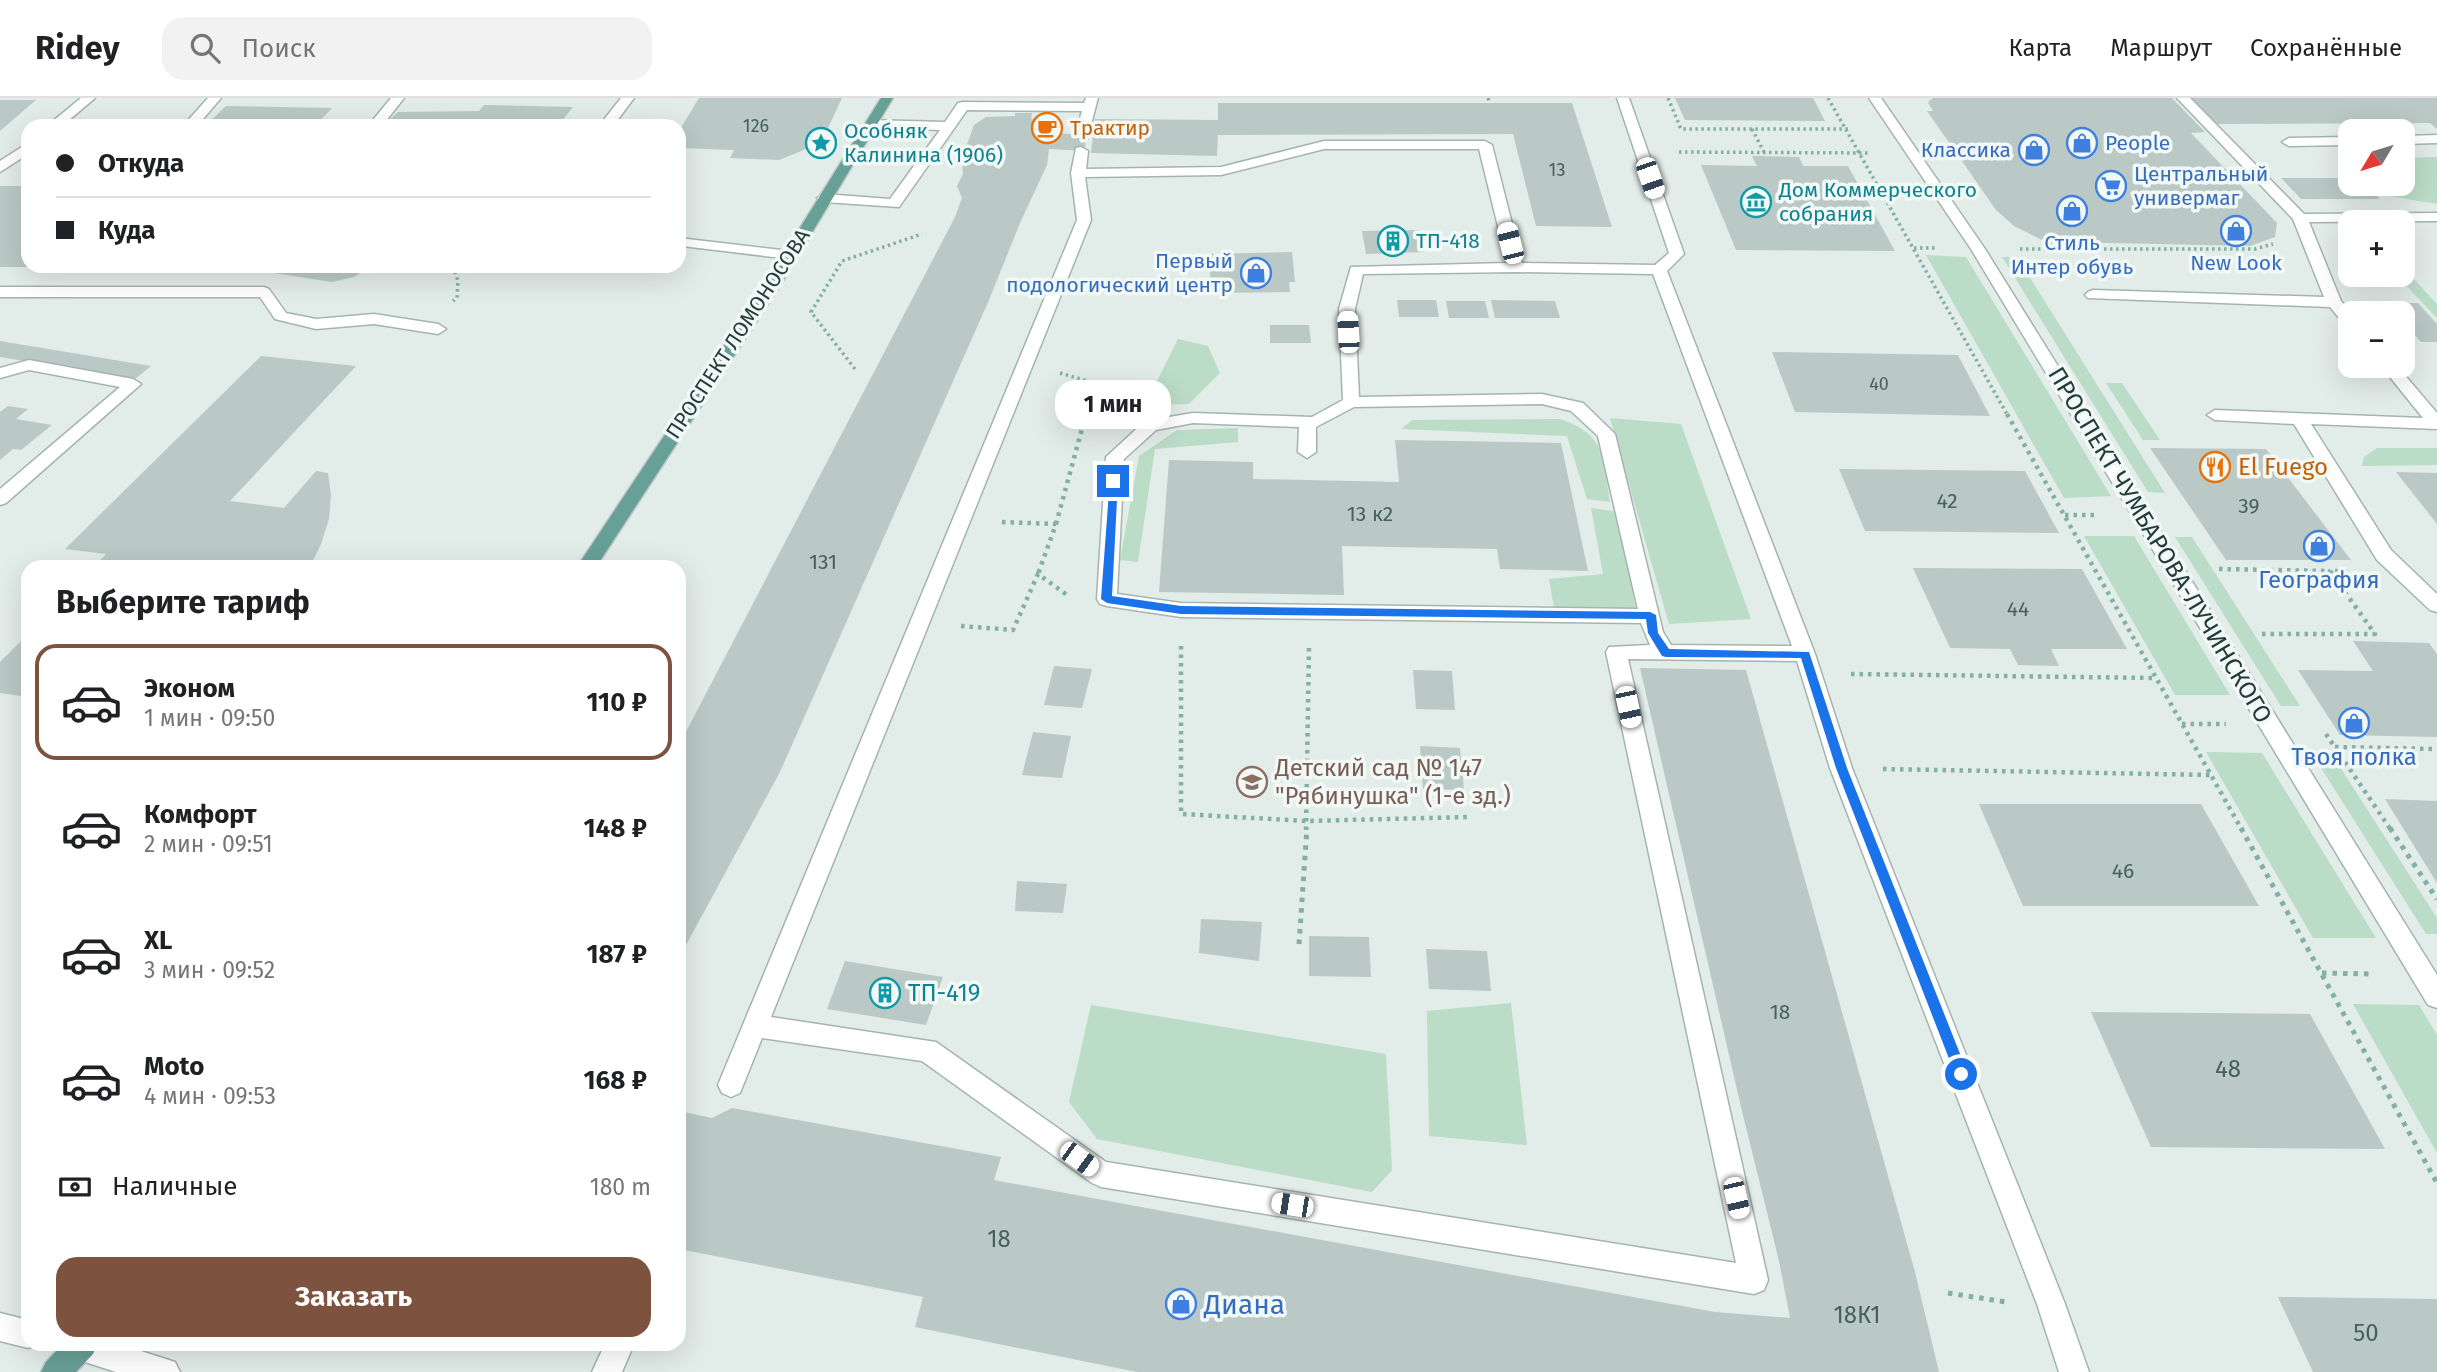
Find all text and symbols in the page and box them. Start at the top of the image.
search box [162,17,652,80]
text: Ridey [35,28,120,68]
icon: search [186,29,224,67]
text: Поиск [242,33,316,64]
text: Карта [2009,34,2072,62]
text: Маршрут [2110,34,2212,62]
text: Сохранённые [2250,34,2402,62]
cafe icon: Трактир [1030,111,1064,145]
house number: 126 [743,115,769,137]
place label: Трактир [1070,115,1150,141]
place label: Особняк Калинина (1906) [844,118,1003,168]
north arrow [2338,119,2415,196]
map controls [2338,119,2415,378]
place icon: Особняк Калинина (1906) [804,126,838,160]
shop icon: People [2065,126,2099,160]
place label: People [2105,130,2170,156]
shop icon: Классика [2017,133,2051,167]
place label: Классика [1921,137,2011,163]
text: Откуда [98,148,184,179]
car [1634,155,1667,201]
house number: 13 [1549,159,1565,181]
place label: Центральный универмаг [2134,161,2268,211]
supermarket icon: Центральный универмаг [2094,169,2128,203]
place label: Дом Коммерческого собрания [1778,177,1977,227]
museum icon: Дом Коммерческого собрания [1739,185,1773,219]
shop icon: Стиль Интер обувь [2055,194,2089,228]
button: + [2338,210,2415,287]
shop icon: New Look [2219,214,2253,248]
text: Куда [98,215,156,246]
car [1495,220,1526,266]
street label: ПРОСПЕКТ ЛОМОНОСОВА [660,224,816,444]
building icon: ТП-418 [1376,224,1410,258]
place label: ТП-418 [1416,228,1480,254]
place label: Стиль Интер обувь [2011,230,2133,280]
place label: Первый подологический центр [1006,248,1233,298]
place label: New Look [2190,250,2282,276]
shop icon: Первый подологический центр [1239,256,1273,290]
button: − [2338,301,2415,378]
car [1337,310,1360,354]
street label: ПРОСПЕКТ ЧУМБАРОВА-ЛУЧИНСКОГО [2042,362,2278,728]
house number: 40 [1869,373,1889,395]
callout: 1 мин [1055,380,1171,428]
text: 1 мин [1084,390,1142,418]
restaurant icon: El Fuego [2198,450,2232,484]
place label: El Fuego [2238,453,2328,481]
route end [1097,465,1129,497]
house number: 42 [1936,488,1958,514]
house number: 39 [2238,493,2260,519]
house number: 13 к2 [1347,501,1393,527]
shop icon: География [2302,529,2336,563]
house number: 131 [809,549,837,575]
place label: География [2258,566,2380,594]
text: Выберите тариф [56,583,310,621]
house number: 44 [2007,596,2029,622]
icon: car [60,671,123,734]
text: Эконом [144,673,235,704]
car [1614,684,1643,730]
text: 110 ₽ [586,687,647,718]
text: 1 мин · 09:50 [144,704,275,732]
shop icon: Твоя полка [2337,706,2371,740]
place label: Твоя полка [2291,743,2417,771]
place label: Детский сад № 147 "Рябинушка" (1-е зд.) [1274,754,1511,810]
school or university icon: Детский сад № 147 "Рябинушка" (1-е зд.) [1235,765,1269,799]
icon: car [60,797,123,860]
text: Комфорт [144,799,257,830]
text: 148 ₽ [584,813,647,844]
text: 2 мин · 09:51 [144,830,273,858]
house number: 46 [2112,858,2134,884]
icon: car [60,923,123,986]
text: XL [144,925,172,956]
text: 187 ₽ [586,939,647,970]
text: 3 мин · 09:52 [144,956,275,984]
building icon: ТП-419 [868,976,902,1010]
place label: ТП-419 [908,979,980,1007]
house number: 18 [1770,999,1790,1025]
icon: car [60,1049,123,1112]
text: Moto [144,1051,204,1082]
house number: 48 [2215,1055,2241,1083]
route start [1945,1058,1977,1090]
text: 168 ₽ [584,1065,647,1096]
text: 4 мин · 09:53 [144,1082,276,1110]
car [1056,1138,1103,1180]
icon: cash [56,1168,94,1206]
text: Наличные [112,1171,237,1202]
text: 180 m [590,1173,651,1201]
car [1722,1175,1751,1221]
car [1270,1191,1315,1219]
house number: 18 [987,1225,1011,1253]
button: Заказать [56,1257,651,1337]
shop icon: Диана [1164,1287,1198,1321]
place label: Диана [1203,1288,1285,1321]
house number: 18К1 [1833,1301,1881,1329]
house number: 50 [2353,1319,2379,1347]

